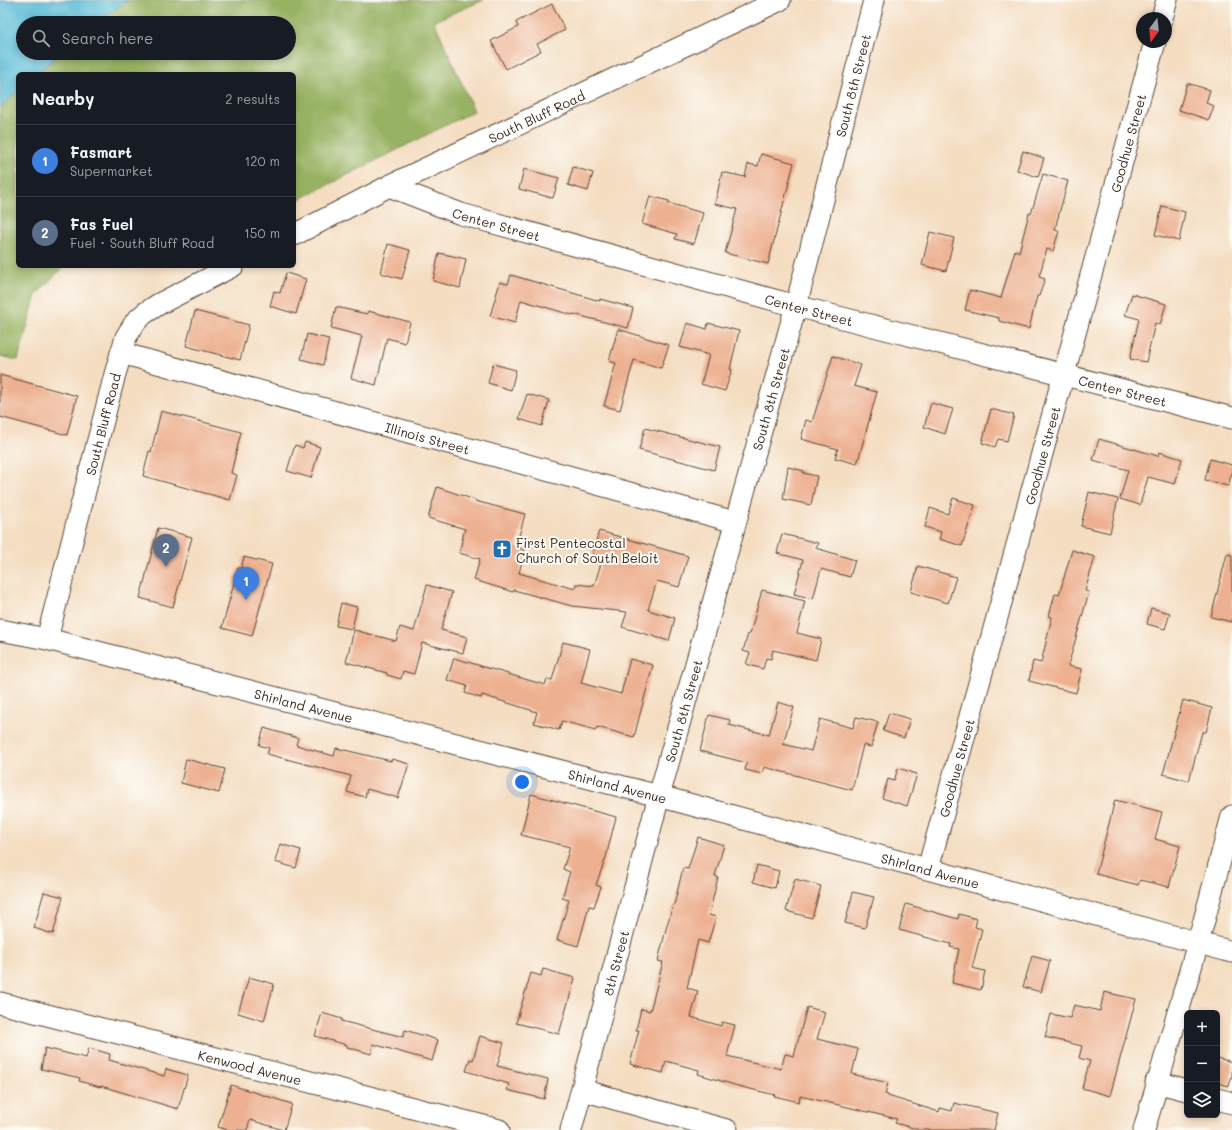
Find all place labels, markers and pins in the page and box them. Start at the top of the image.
pin: 2 [153,534,179,567]
place label: First Pentecostal Church of South Beloit [516,534,659,566]
church icon: First Pentecostal Church of South Beloit [491,538,513,560]
pin: 1 [233,567,259,600]

